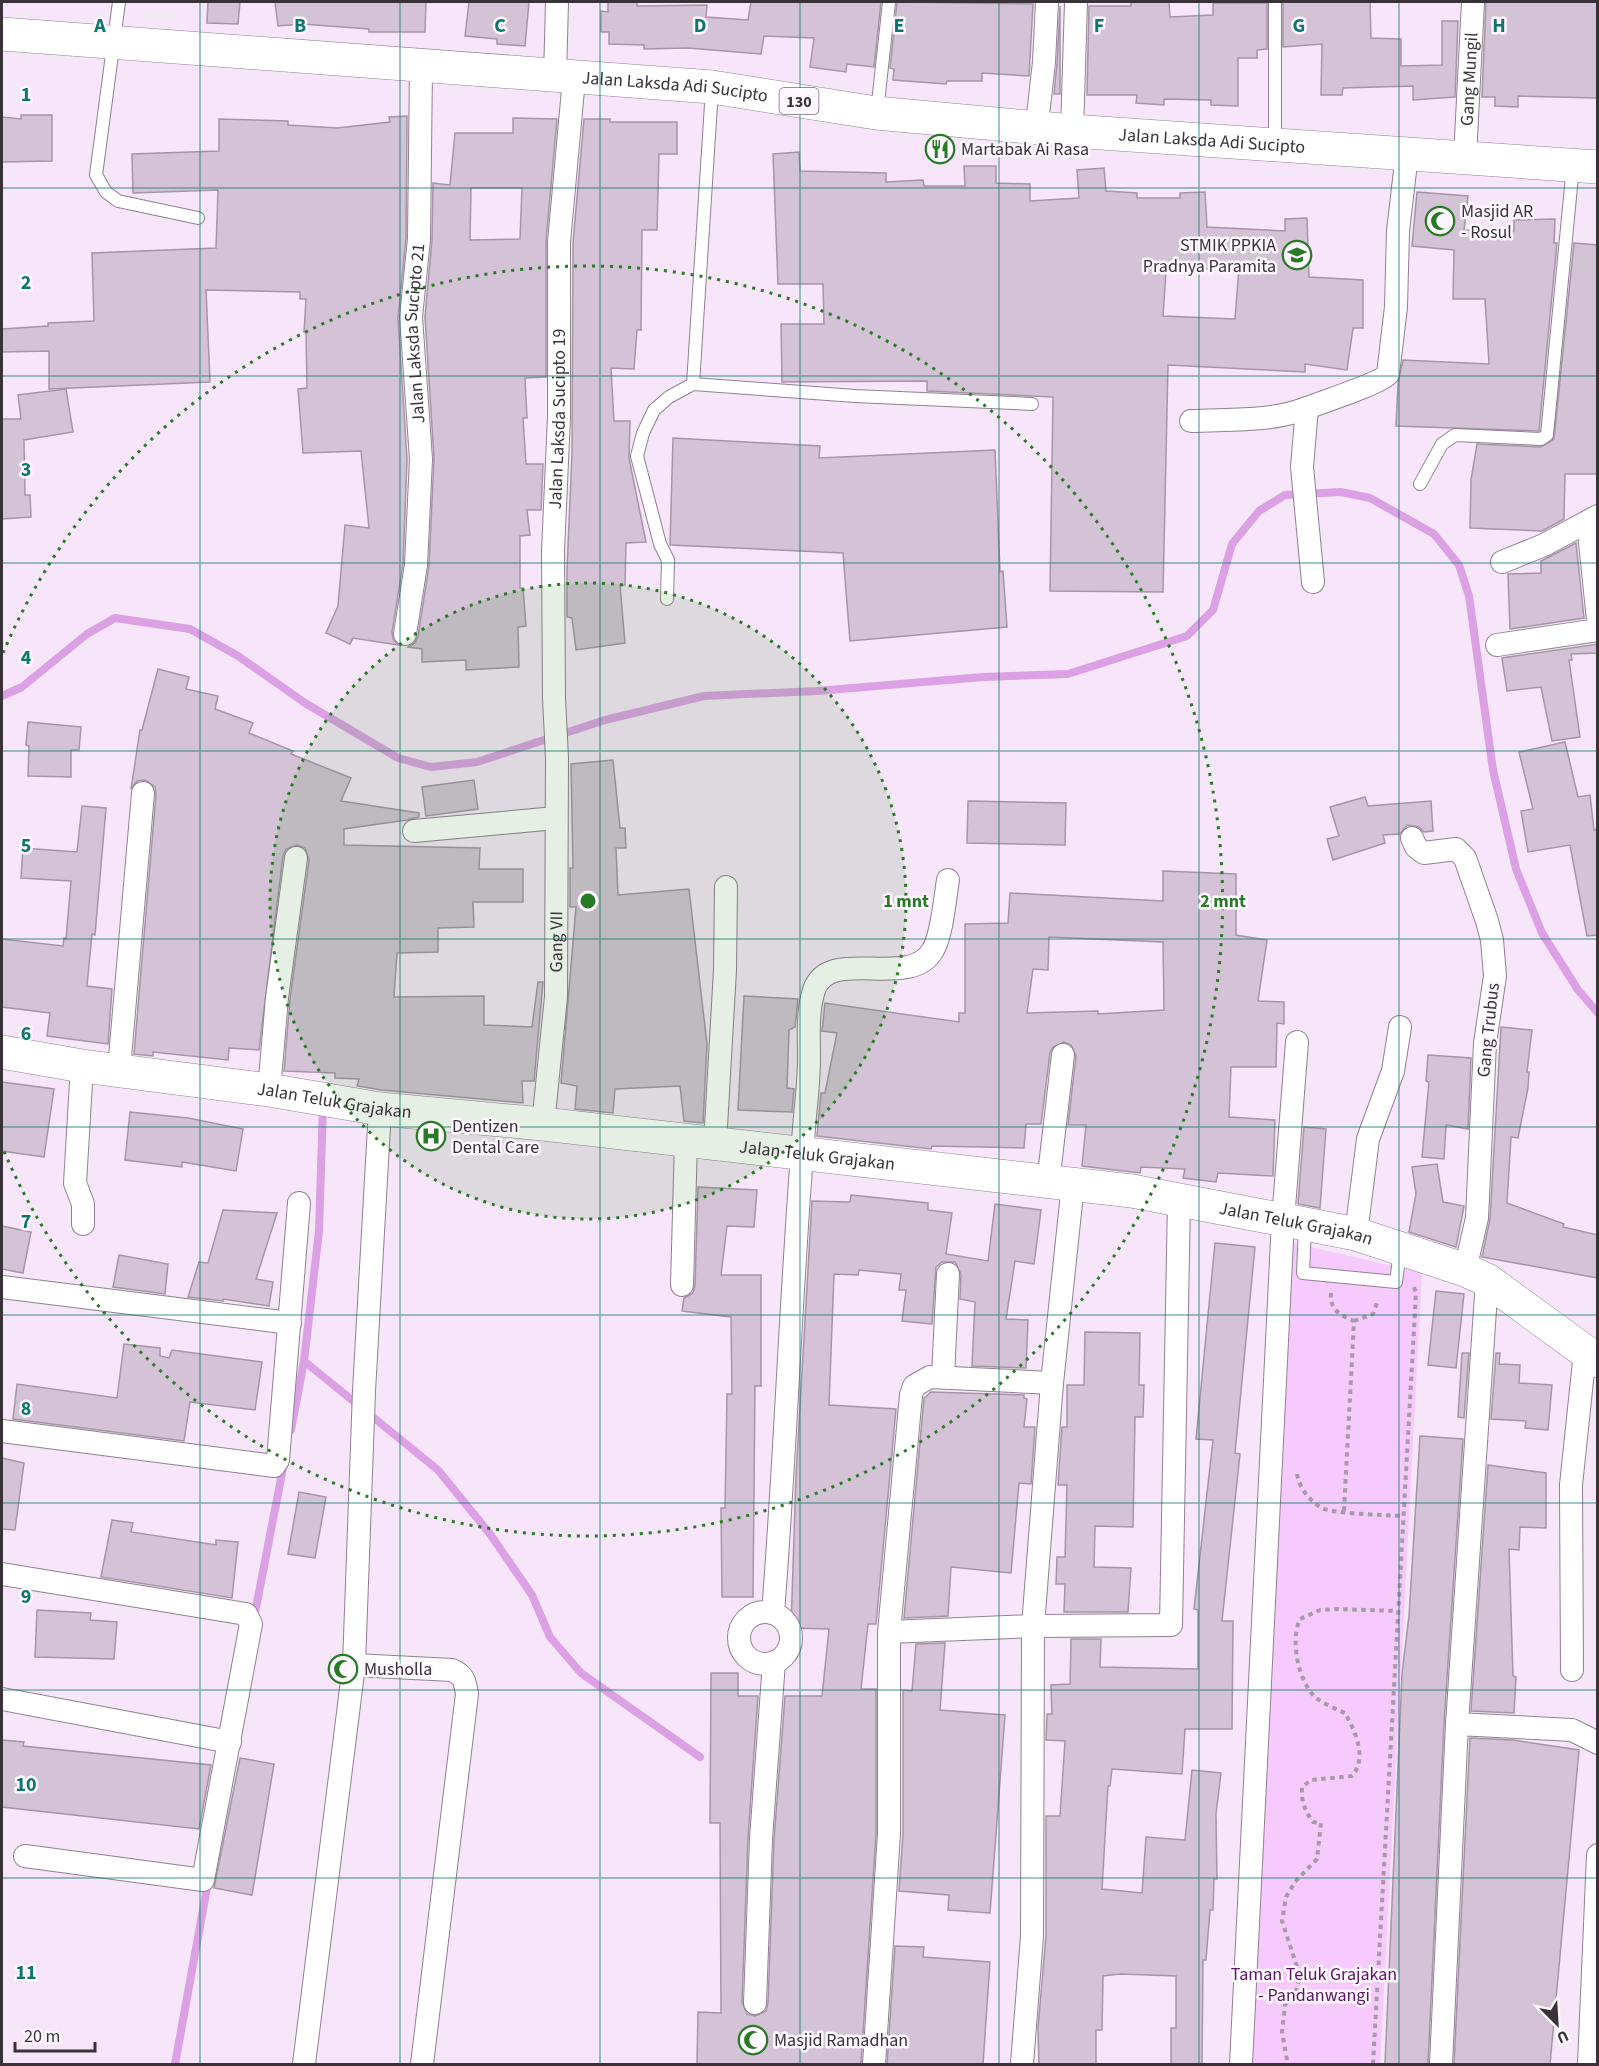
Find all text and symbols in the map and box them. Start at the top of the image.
text: A [93,12,106,40]
text: B [294,12,306,40]
text: C [494,12,506,40]
text: D [694,12,706,40]
text: E [894,12,904,40]
text: F [1094,12,1104,40]
text: G [1293,12,1305,40]
text: H [1492,12,1506,40]
street label: Gang Mungil [1455,32,1484,127]
street label: Jalan Laksda Adi Sucipto [581,65,770,109]
text: 1 [21,81,31,109]
road number: 130 [780,88,818,114]
street label: Jalan Laksda Adi Sucipto [1118,122,1306,160]
restaurant icon: Martabak Ai Rasa [924,133,956,165]
place label: Martabak Ai Rasa [961,137,1089,162]
place label: Masjid AR - Rosul [1461,199,1533,245]
mosque icon: Masjid AR - Rosul [1424,205,1456,237]
place label: STMIK PPKIA Pradnya Paramita [1143,233,1276,279]
school or university icon: STMIK PPKIA Pradnya Paramita [1281,239,1313,271]
street label: Jalan Laksda Sucipto 21 [399,242,431,424]
text: 2 [21,269,31,297]
street label: Jalan Laksda Sucipto 19 [543,328,572,510]
text: 3 [21,456,31,484]
text: 4 [21,644,32,672]
text: 5 [21,832,31,860]
text: 1 mnt [883,889,929,914]
text: 2 mnt [1200,889,1246,914]
centre of rings [578,891,598,911]
street label: Gang VII [544,911,569,972]
street label: Gang Trubus [1471,982,1506,1079]
text: 6 [21,1020,31,1048]
street label: Jalan Teluk Grajakan [255,1077,413,1125]
place label: Dentizen Dental Care [452,1114,539,1160]
hospital icon: Dentizen Dental Care [415,1120,447,1152]
street label: Jalan Teluk Grajakan [738,1134,896,1177]
street label: Jalan Teluk Grajakan [1217,1196,1376,1252]
text: 7 [21,1208,31,1236]
text: 8 [21,1395,31,1423]
text: 9 [21,1583,31,1611]
mosque icon: Musholla [327,1653,359,1685]
place label: Musholla [364,1657,432,1682]
text: 10 [15,1771,37,1799]
text: 11 [15,1959,37,1987]
park label: Taman Teluk Grajakan - Pandanwangi [1231,1962,1397,2008]
north arrow [1527,1994,1587,2054]
scale bar [15,2015,94,2053]
text: 20 m [24,2024,60,2049]
mosque icon: Masjid Ramadhan [737,2024,769,2056]
text: U [1553,2025,1572,2049]
place label: Masjid Ramadhan [774,2028,908,2053]

